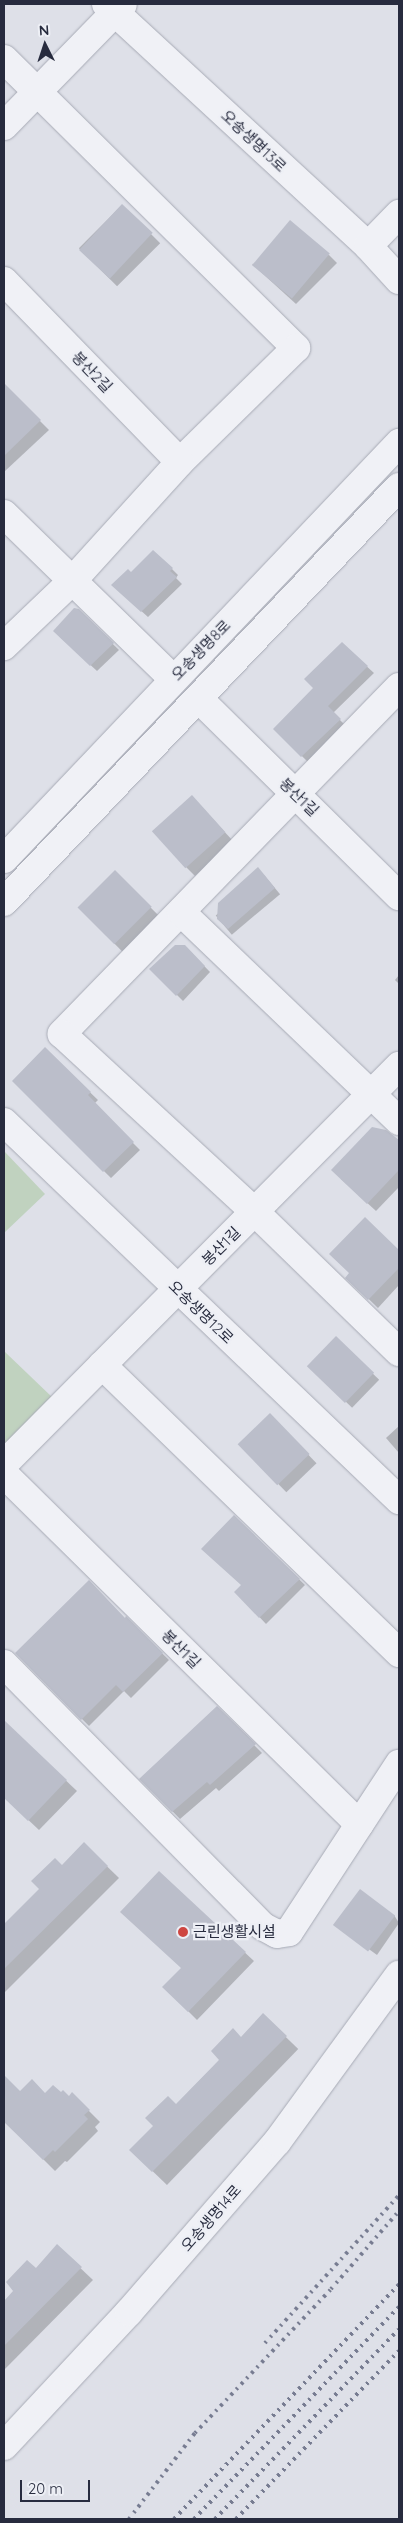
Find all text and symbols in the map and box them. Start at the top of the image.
north arrow [20,20,70,70]
text: N [38,21,50,39]
street label: 오송생명13로 [218,106,290,176]
street label: 봉산2길 [68,348,116,396]
street label: 오송생명8로 [168,616,234,684]
street label: 봉산1길 [276,774,322,820]
street label: 봉산1길 [198,1223,244,1269]
street label: 오송생명12로 [165,1277,237,1347]
street label: 봉산1길 [158,1626,204,1672]
place label: 근린생활시설 [193,1923,276,1941]
marker: 근린생활시설 [177,1926,189,1938]
street label: 오송생명14로 [177,2181,245,2255]
scale bar [22,2470,92,2502]
text: 20 m [28,2479,63,2498]

